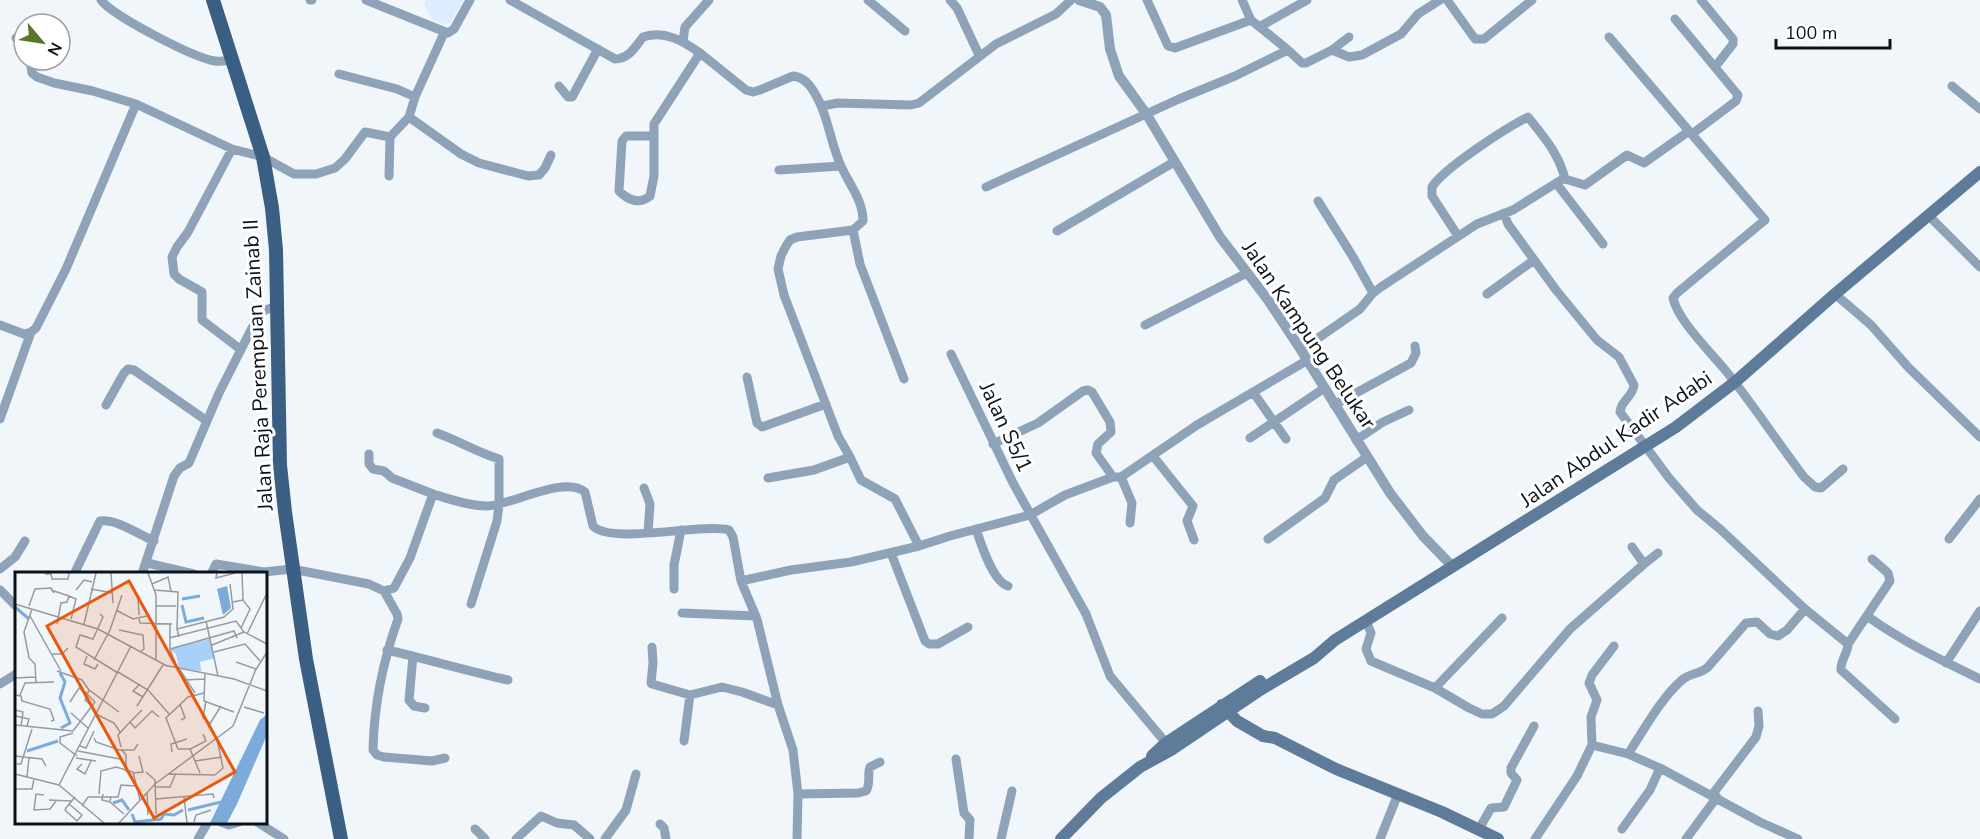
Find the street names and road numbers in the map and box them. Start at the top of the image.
street label: Jalan Raja Perempuan Zainab II [236,219,280,512]
street label: Jalan Kampung Belukar [1235,235,1383,435]
street label: Jalan Abdul Kadir Adabi [1514,364,1717,514]
street label: Jalan S5/1 [972,376,1039,477]

